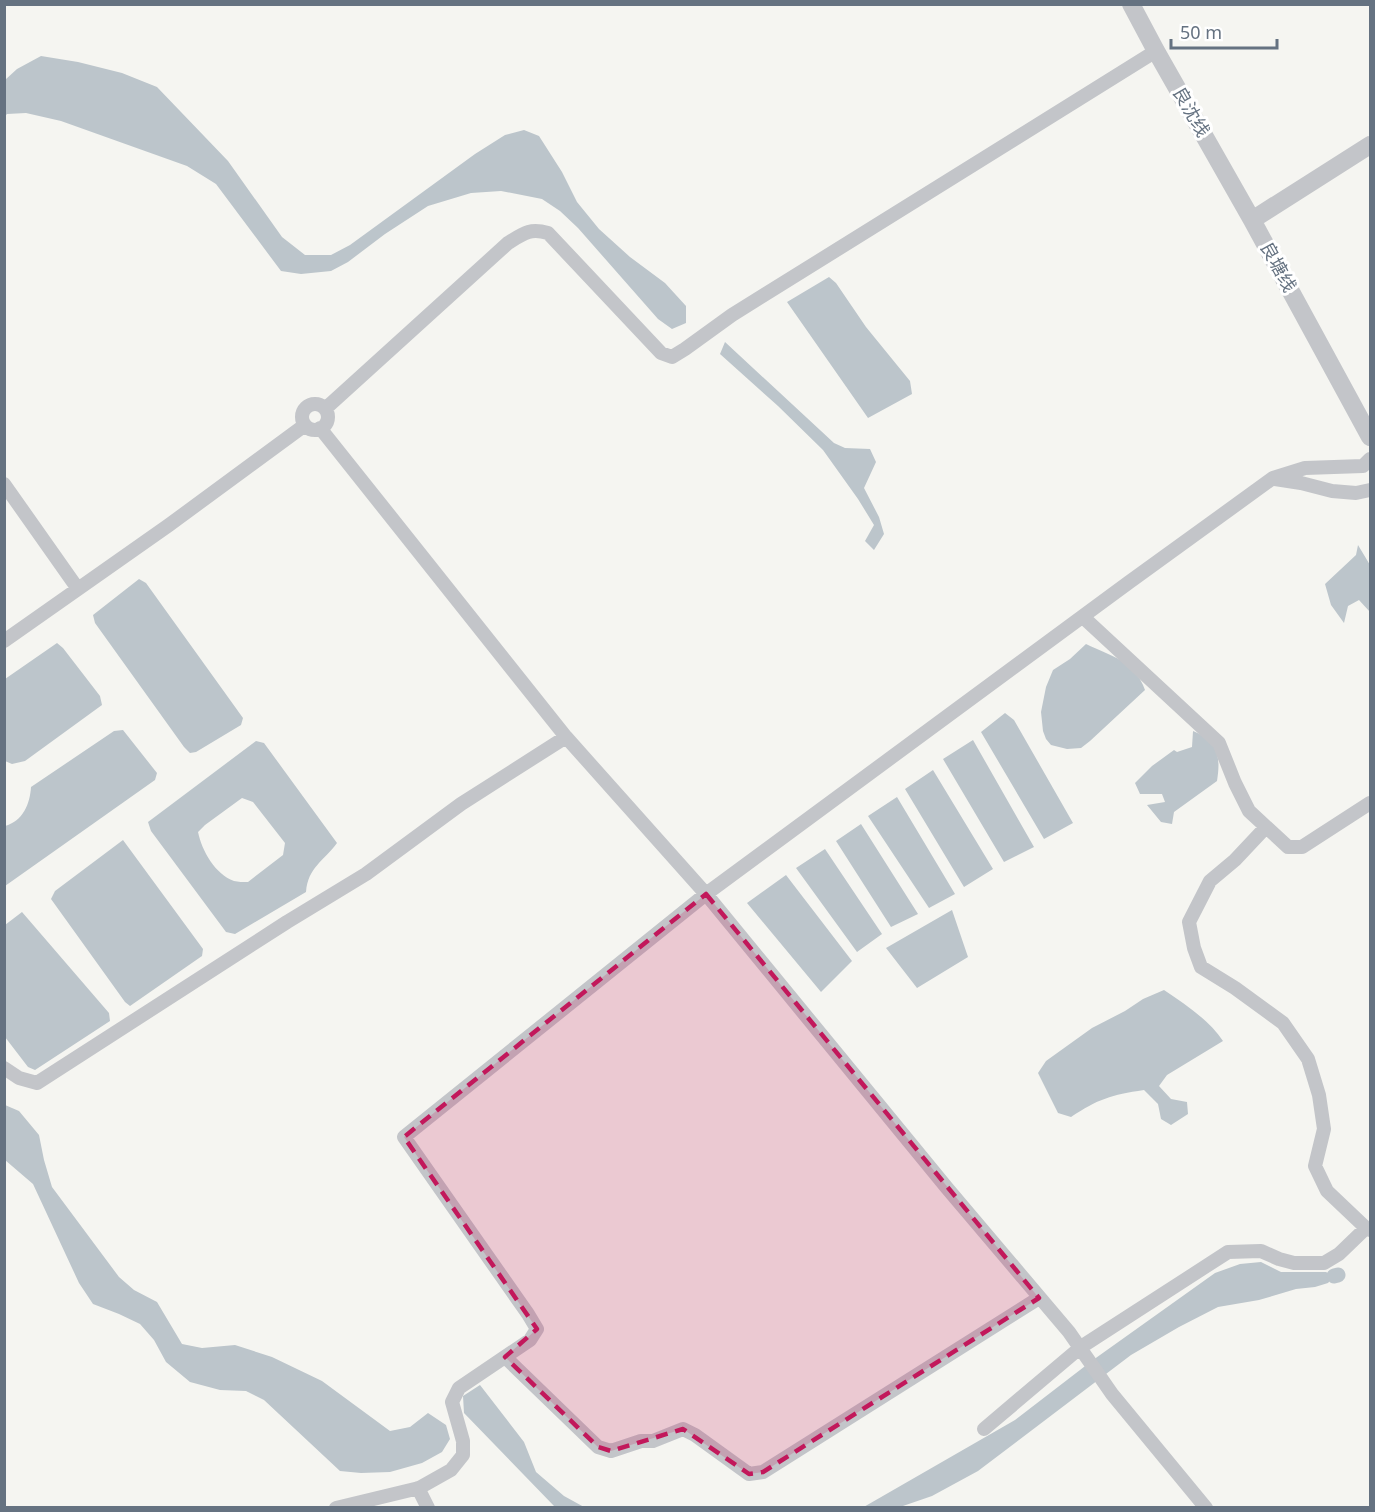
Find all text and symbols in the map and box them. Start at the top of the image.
scale bar [1171,12,1278,50]
text: 50 m [1180,20,1222,44]
street label: 良沈线 [1168,82,1216,141]
street label: 良塘线 [1255,237,1302,296]

